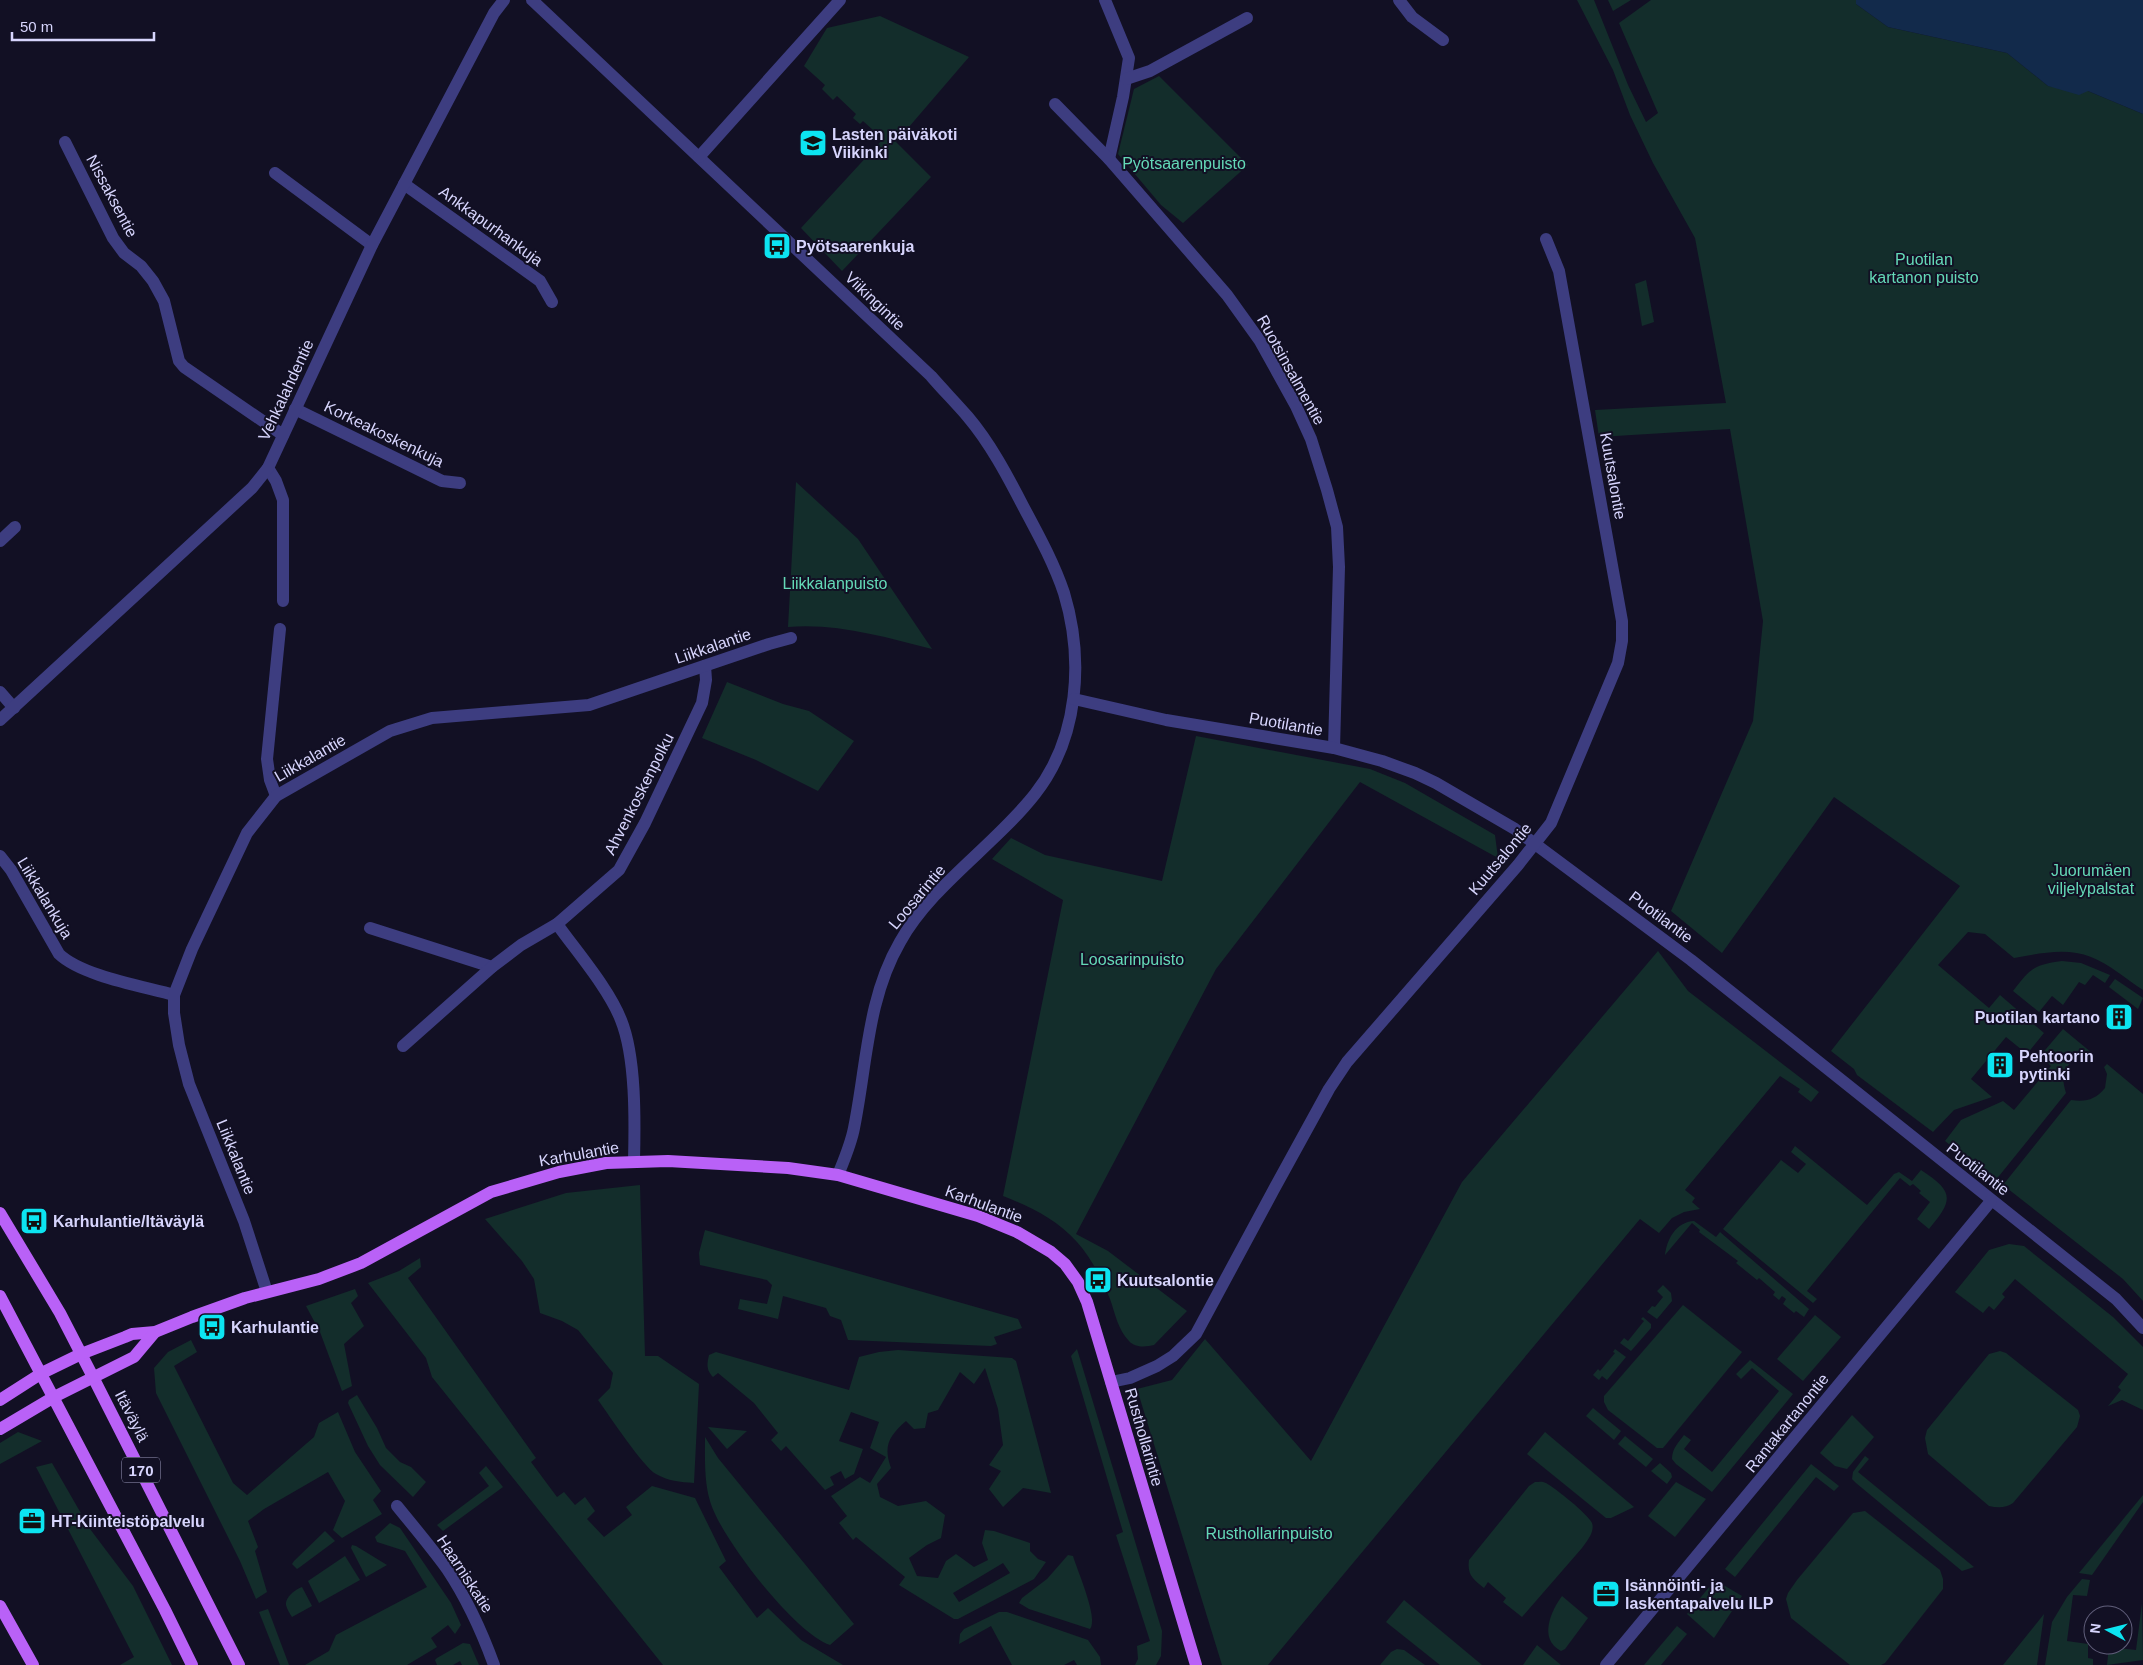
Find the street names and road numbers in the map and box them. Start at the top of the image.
street label: Nissaksentie [83,152,141,240]
street label: Ankkapurhankuja [436,183,546,269]
street label: Viikingintie [842,268,908,334]
street label: Ruotsinsalmentie [1254,312,1328,428]
street label: Vehkalahdentie [255,337,317,443]
street label: Korkeakoskenkuja [322,398,447,470]
street label: Kuutsalontie [1597,431,1629,521]
street label: Liikkalantie [673,625,753,667]
street label: Puotilantie [1248,709,1324,739]
street label: Ahvenkoskenpolku [601,730,677,858]
street label: Liikkalantie [271,731,349,785]
street label: Kuutsalontie [1465,820,1535,898]
street label: Liikkalankuja [14,854,76,942]
street label: Loosarintie [885,861,949,932]
street label: Puotilantie [1626,888,1696,946]
street label: Liikkalantie [213,1117,259,1197]
street label: Karhulantie [538,1139,620,1169]
street label: Puotilantie [1943,1139,2013,1199]
street label: Karhulantie [943,1182,1025,1226]
street label: Rantakartanontie [1742,1370,1832,1476]
street label: Rusthollarintie [1122,1386,1166,1488]
street label: Itäväylä [112,1388,152,1445]
road number: 170 [122,1458,160,1482]
street label: Haarniskatie [434,1532,496,1616]

